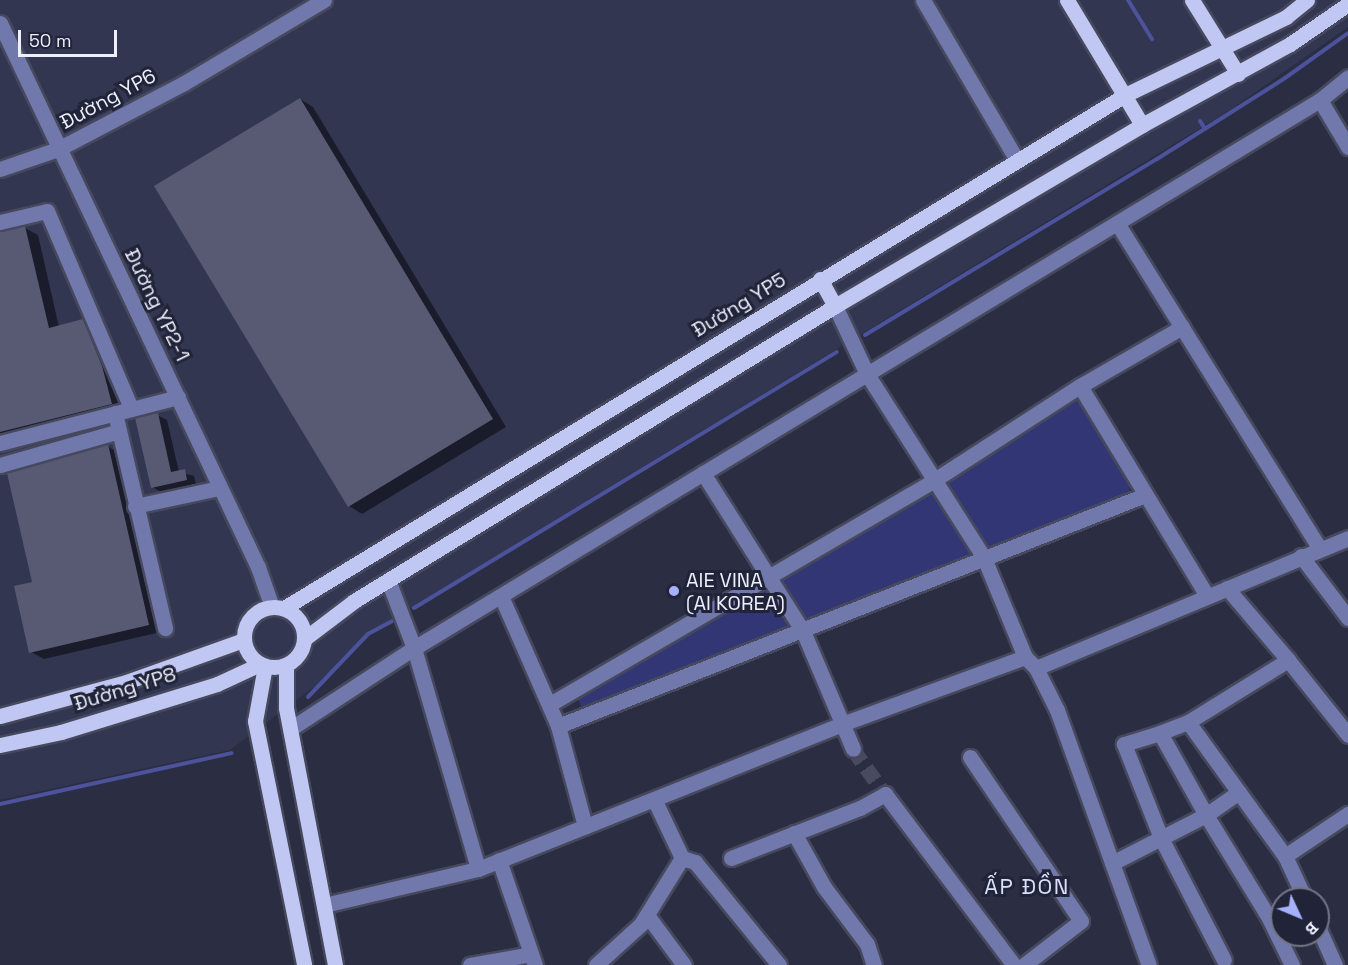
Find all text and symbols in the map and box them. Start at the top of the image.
scale bar [21,18,120,56]
text: 50 m [29,29,71,52]
street label: Đường YP6 [56,64,160,134]
street label: Đường YP2-1 [119,245,195,365]
street label: Đường YP5 [688,268,790,342]
place label: AIE VINA (AI KOREA) [686,568,785,615]
marker: AIE VINA (AI KOREA) [667,584,681,598]
street label: Đường YP8 [71,662,179,716]
district label: ẤP ĐỒN [984,874,1070,900]
north arrow [1270,887,1330,947]
text: B [1301,917,1323,940]

